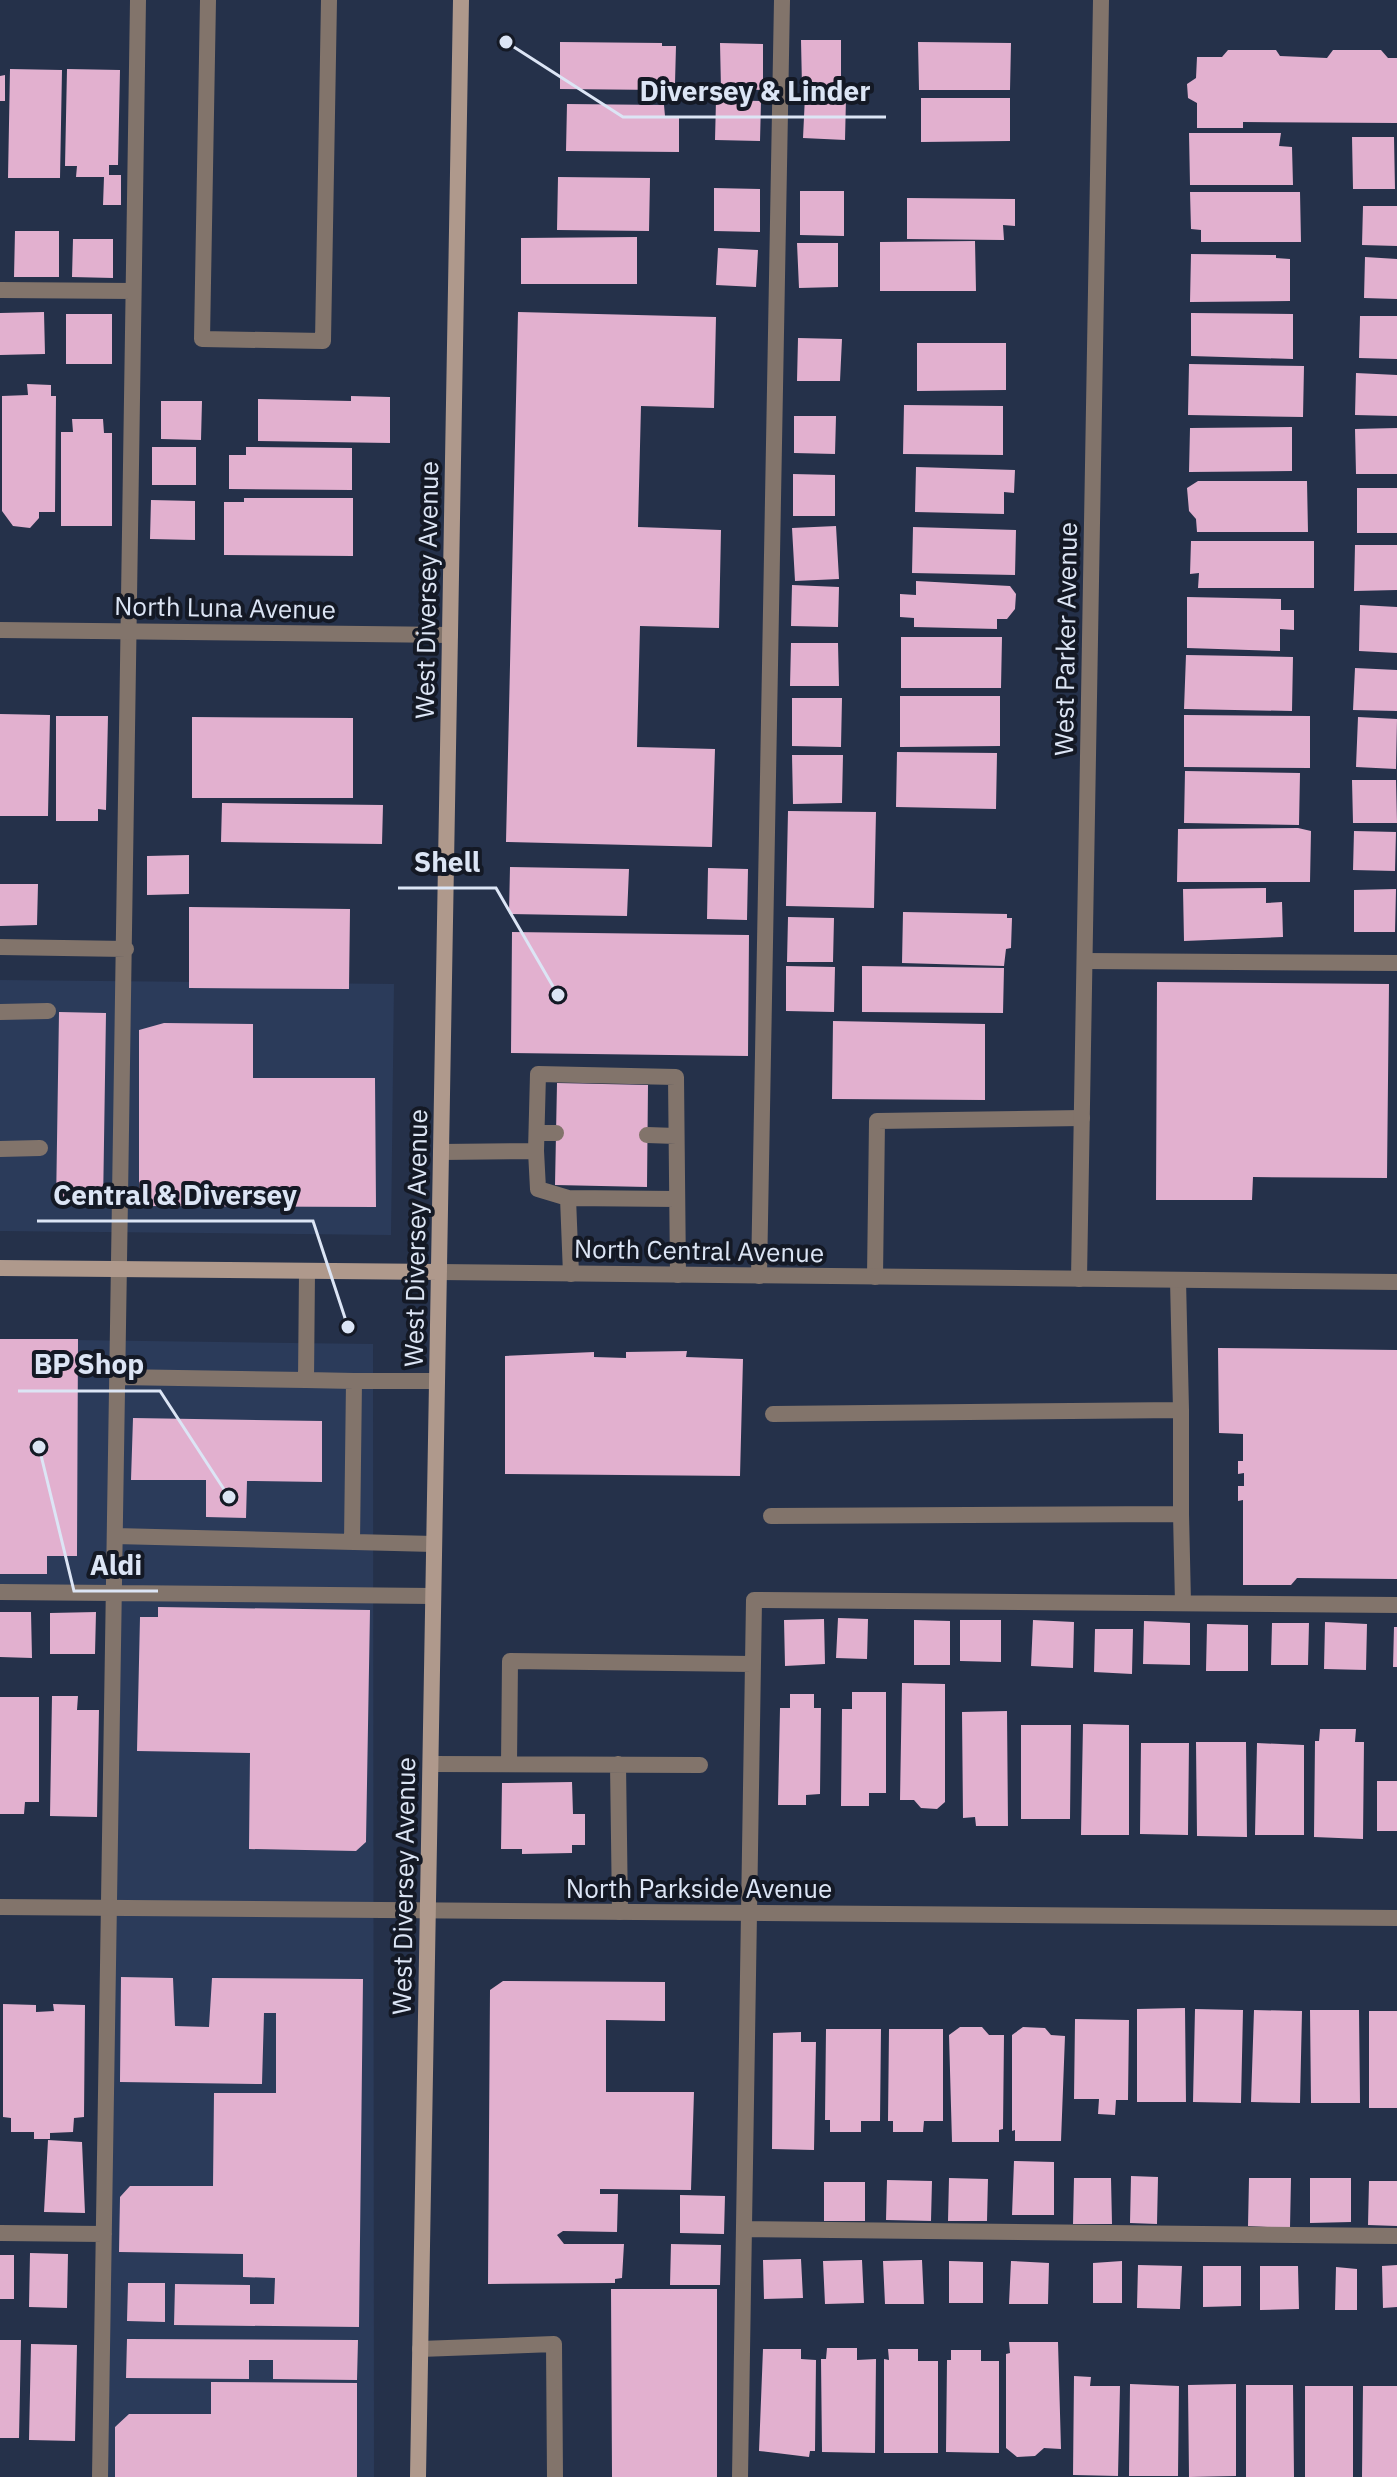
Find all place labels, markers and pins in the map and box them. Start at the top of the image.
callout: Diversey & Linder [623,65,886,117]
callout: Shell [398,836,496,888]
callout: Central & Diversey [37,1169,313,1221]
callout: BP Shop [18,1339,160,1391]
callout: Aldi [74,1539,158,1591]

